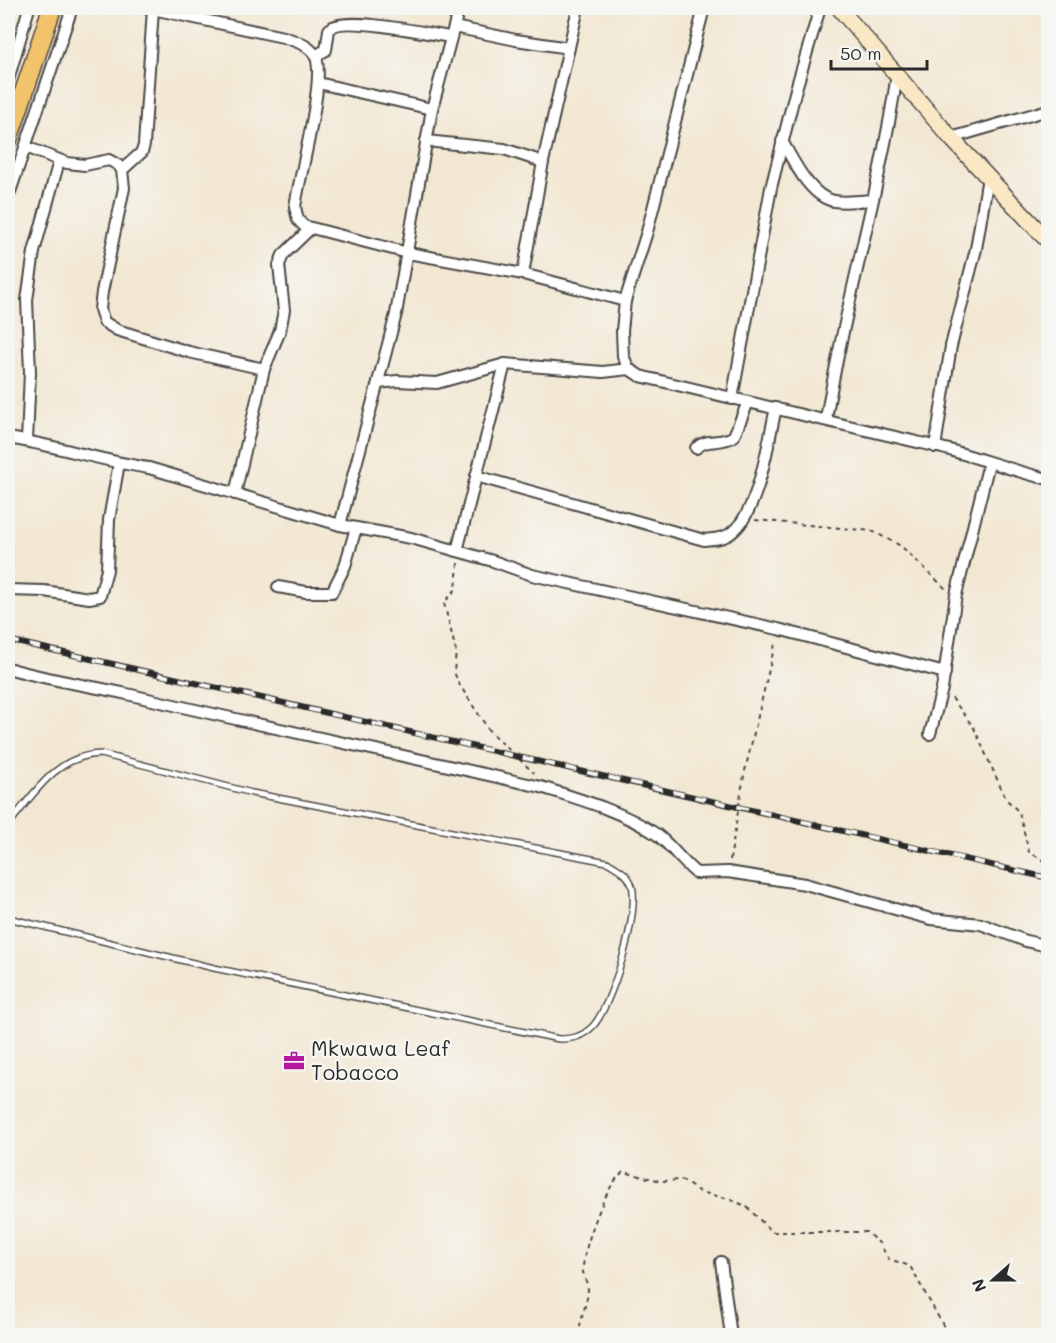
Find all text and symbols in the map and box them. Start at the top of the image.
scale bar [831,33,927,71]
text: 50 m [840,41,882,65]
place label: Mkwawa Leaf Tobacco [311,1034,450,1085]
office icon: Mkwawa Leaf Tobacco [282,1049,306,1073]
north arrow [963,1250,1023,1310]
text: N [967,1276,991,1295]

